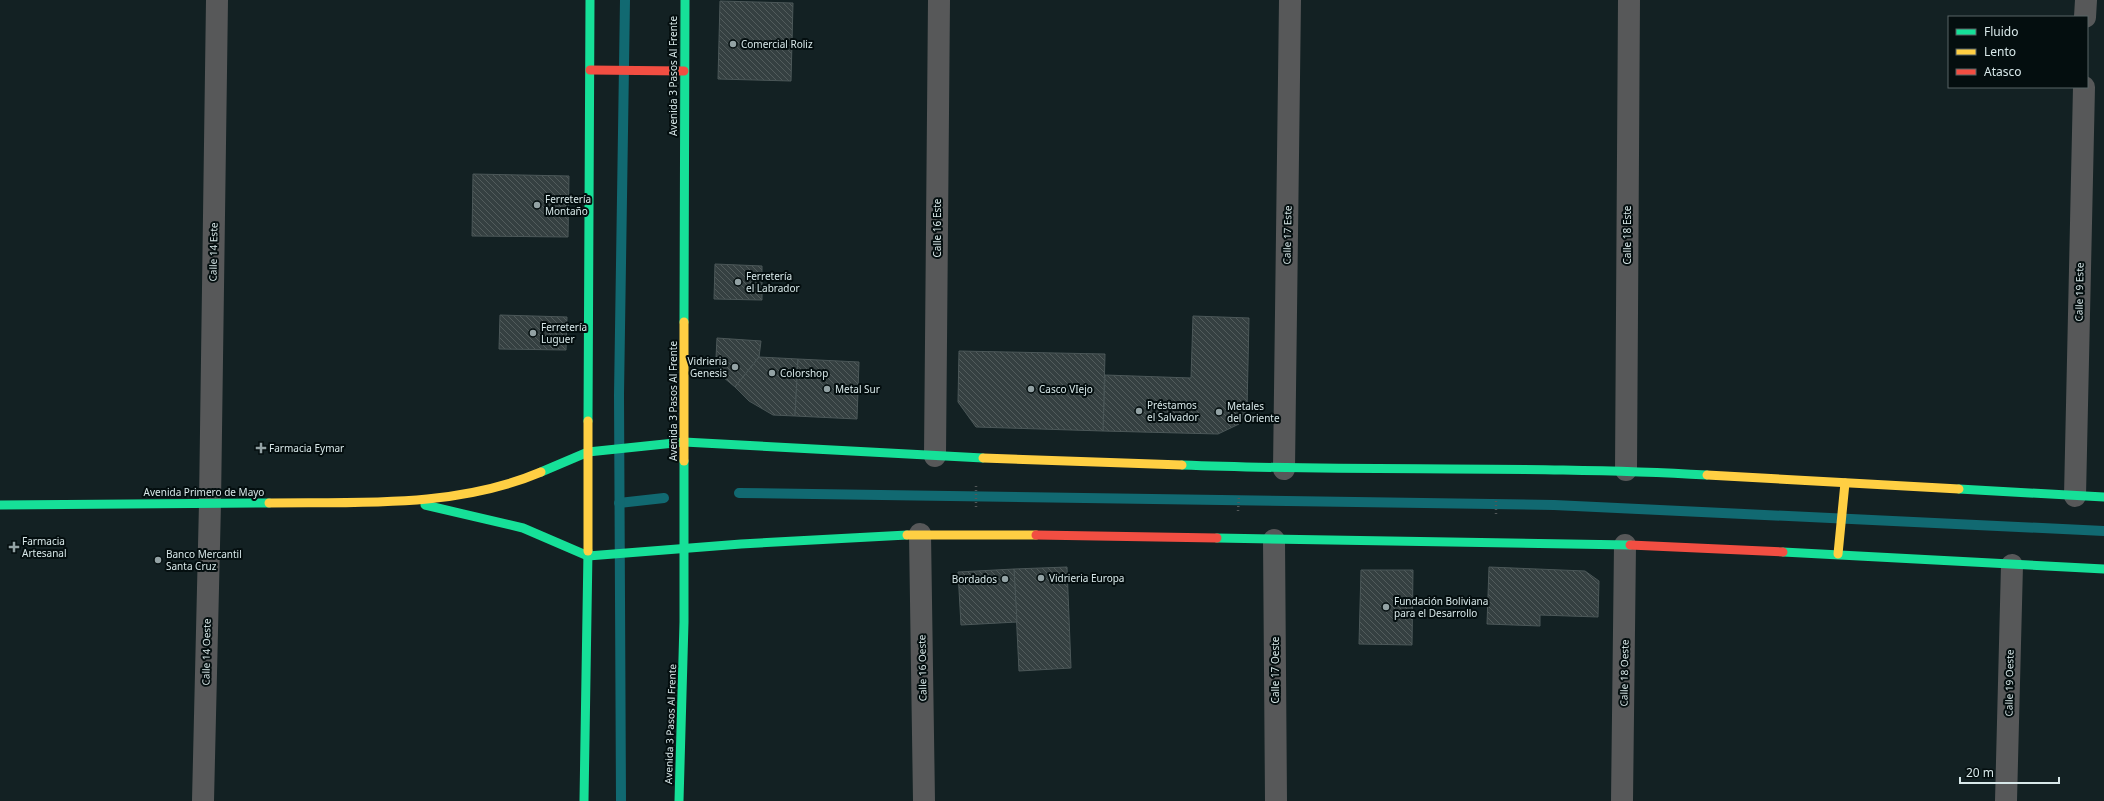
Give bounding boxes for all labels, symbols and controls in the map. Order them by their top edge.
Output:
street label: Avenida 3 Pasos Al Frente [666,16,680,136]
legend [1948,16,2088,88]
text: Fluido [1984,23,2018,40]
place label: Comercial Roliz [741,37,813,51]
marker: Comercial Roliz [728,39,738,49]
text: Lento [1984,43,2016,60]
text: Atasco [1984,63,2022,80]
place label: Ferretería Montaño [545,192,591,218]
street label: Calle 16 Este [930,198,944,257]
marker: Ferretería Montaño [532,200,542,210]
street label: Calle 17 Este [1279,205,1295,265]
street label: Calle 18 Este [1620,205,1634,264]
street label: Calle 14 Este [205,222,221,282]
street label: Calle 19 Este [2071,262,2087,322]
place label: Ferretería el Labrador [746,269,800,295]
marker: Ferretería el Labrador [733,277,743,287]
place label: Ferretería Luguer [541,320,587,346]
marker: Ferretería Luguer [528,328,538,338]
street label: Avenida 3 Pasos Al Frente [666,341,680,461]
place label: Vidrieria Genesis [688,354,727,380]
marker: Vidrieria Genesis [730,362,740,372]
place label: Colorshop [780,366,828,380]
marker: Colorshop [767,368,777,378]
place label: Metal Sur [835,382,880,396]
place label: Casco VIejo [1039,382,1093,396]
marker: Metal Sur [822,384,832,394]
marker: Casco VIejo [1026,384,1036,394]
place label: Préstamos el Salvador [1147,398,1199,424]
place label: Metales del Oriente [1227,399,1280,425]
marker: Préstamos el Salvador [1134,406,1144,416]
marker: Metales del Oriente [1214,407,1224,417]
place label: Farmacia Eymar [269,441,344,455]
marker: Farmacia Eymar [256,443,266,453]
street label: Avenida Primero de Mayo [144,485,264,499]
place label: Farmacia Artesanal [22,534,67,560]
marker: Farmacia Artesanal [9,542,19,552]
place label: Banco Mercantil Santa Cruz [166,547,242,573]
marker: Banco Mercantil Santa Cruz [153,555,163,565]
place label: Vidrieria Europa [1049,571,1124,585]
place label: Bordados [952,572,997,586]
marker: Vidrieria Europa [1036,573,1046,583]
marker: Bordados [1000,574,1010,584]
place label: Fundación Boliviana para el Desarrollo [1394,594,1488,620]
marker: Fundación Boliviana para el Desarrollo [1381,602,1391,612]
street label: Calle 14 Oeste [198,618,214,686]
street label: Calle 16 Oeste [914,634,930,702]
street label: Calle 17 Oeste [1268,636,1282,703]
street label: Calle 18 Oeste [1616,639,1632,707]
street label: Calle 19 Oeste [2001,649,2017,717]
street label: Avenida 3 Pasos Al Frente [661,663,679,784]
scale bar [1960,759,2059,785]
text: 20 m [1966,764,1994,781]

